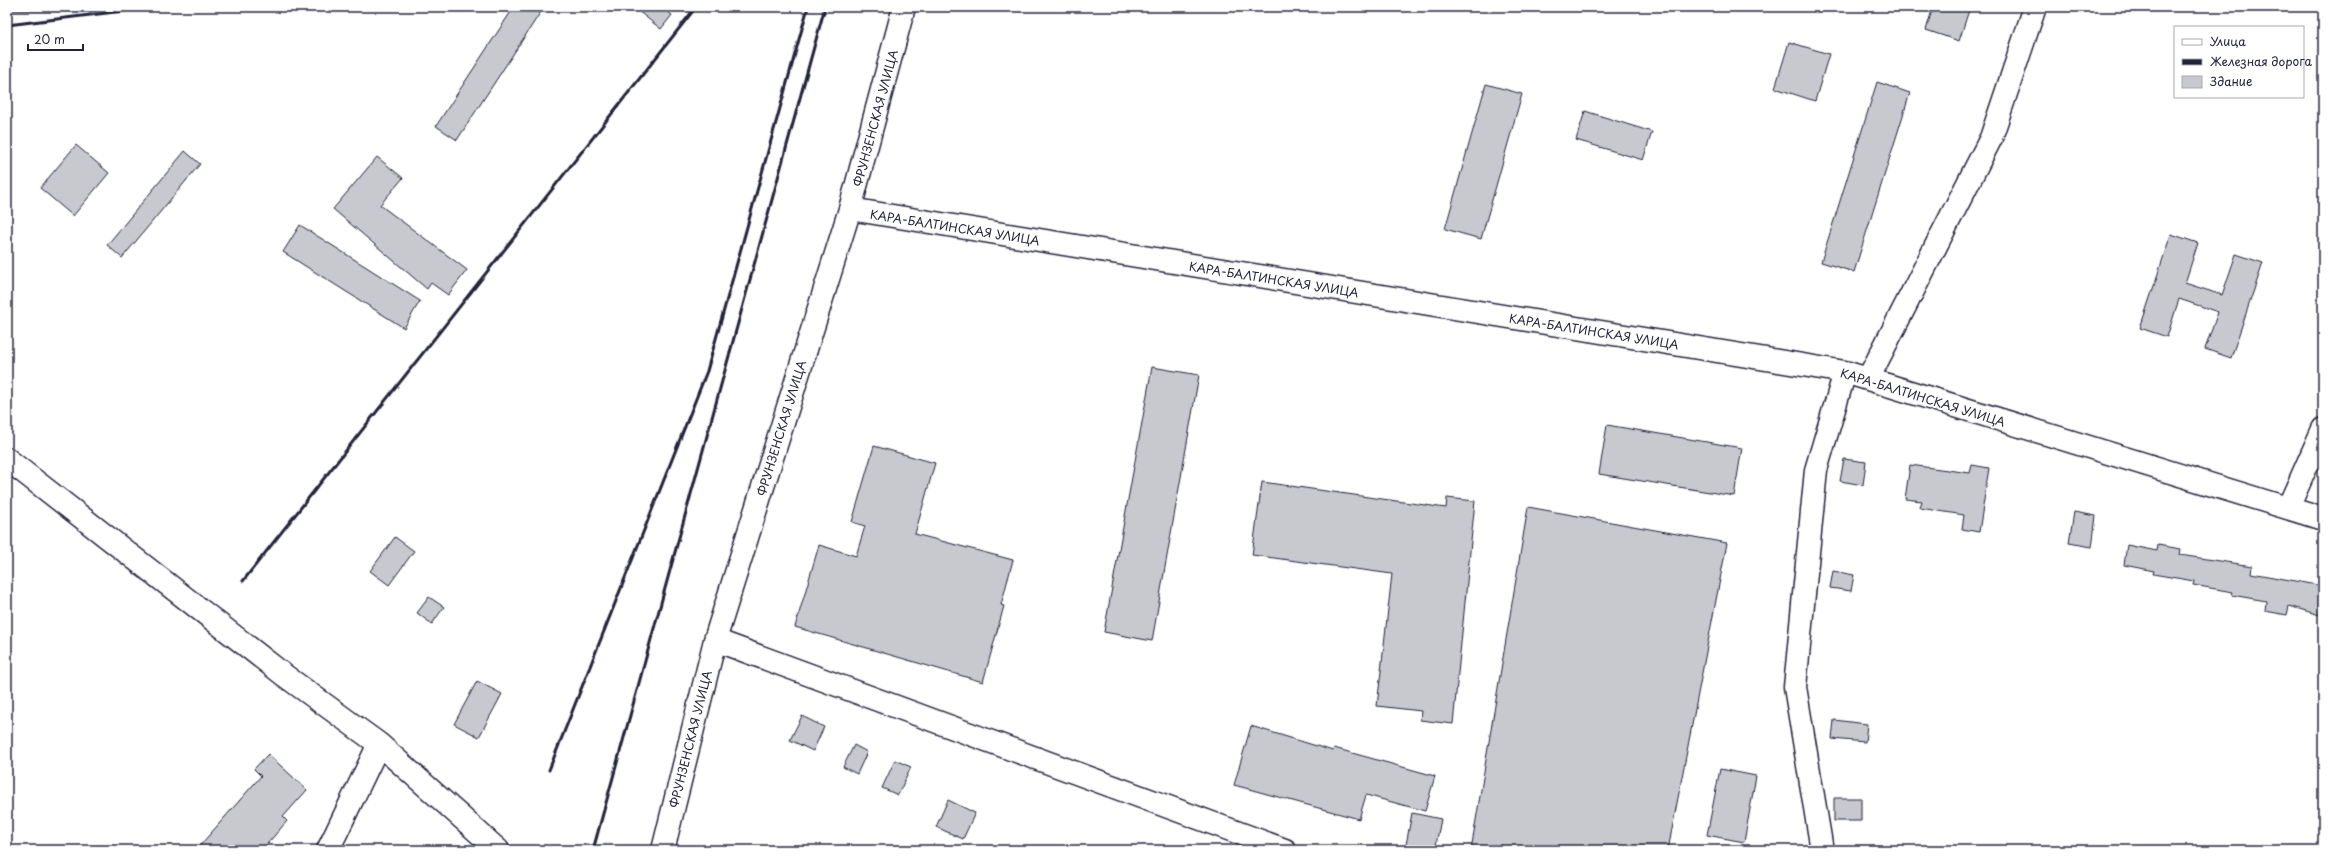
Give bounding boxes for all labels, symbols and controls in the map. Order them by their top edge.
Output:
scale bar [28,26,83,52]
legend [2174,26,2304,98]
text: 20 m [34,30,65,48]
text: Улица [2210,32,2246,50]
street label: ФРУНЗЕНСКАЯ УЛИЦА [848,48,902,188]
text: Железная дорога [2210,52,2313,70]
text: Здание [2210,72,2252,90]
street label: КАРА-БАЛТИНСКАЯ УЛИЦА [869,205,1041,249]
street label: КАРА-БАЛТИНСКАЯ УЛИЦА [1188,257,1360,301]
street label: КАРА-БАЛТИНСКАЯ УЛИЦА [1508,309,1680,353]
street label: ФРУНЗЕНСКАЯ УЛИЦА [752,358,810,498]
street label: КАРА-БАЛТИНСКАЯ УЛИЦА [1838,363,2008,431]
street label: ФРУНЗЕНСКАЯ УЛИЦА [664,668,716,810]

